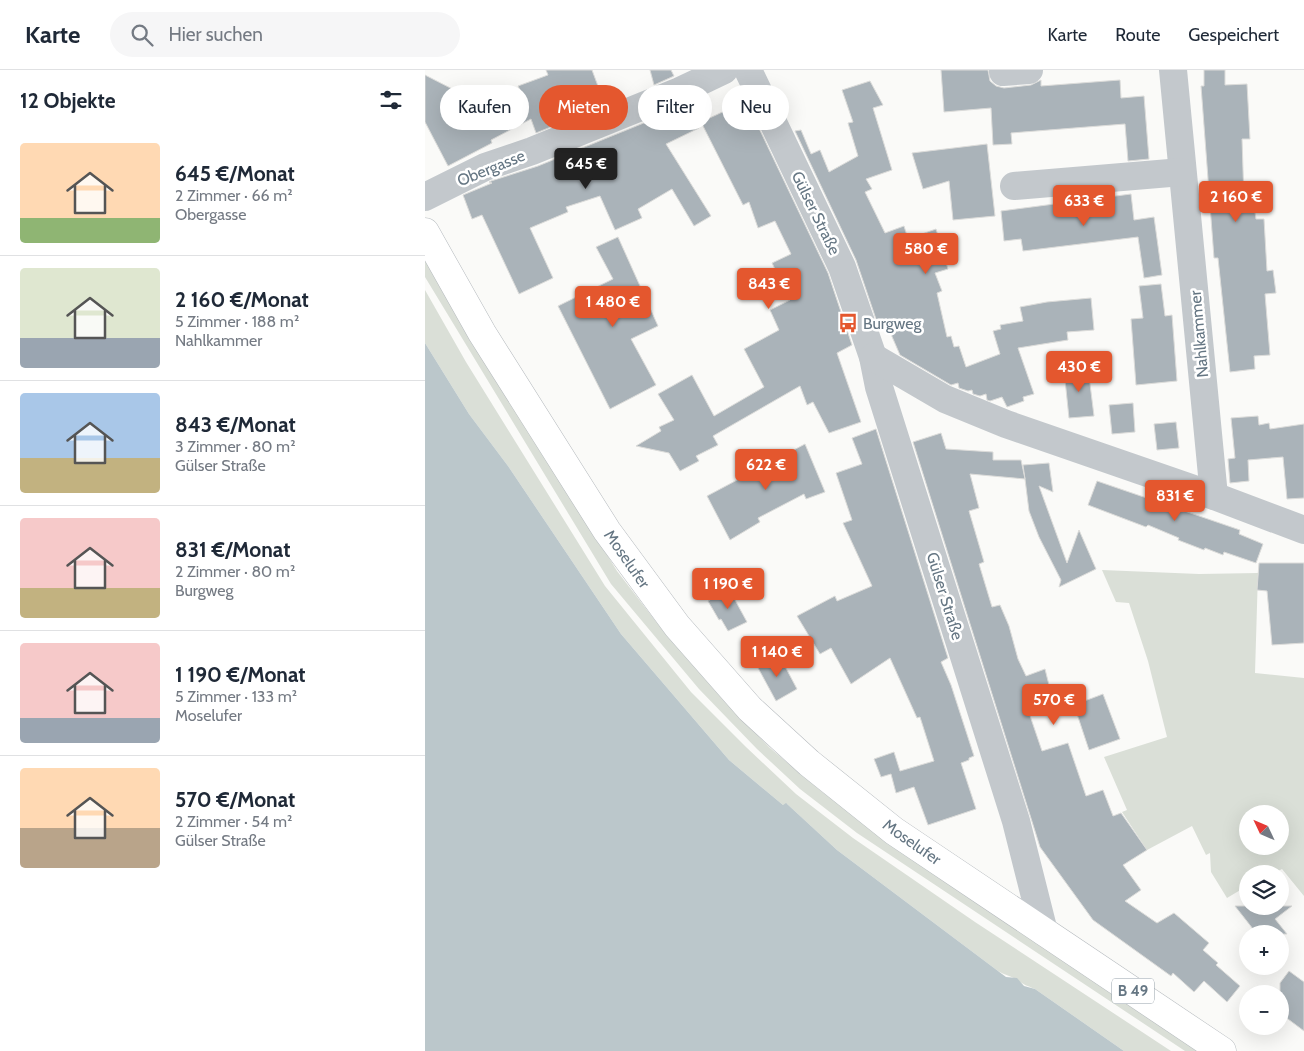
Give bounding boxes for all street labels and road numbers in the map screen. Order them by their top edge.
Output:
street label: Obergasse [454,146,528,190]
street label: Gülser Straße [788,168,844,258]
street label: Nahlkammer [1186,289,1212,378]
street label: Moselufer [600,526,655,593]
street label: Gülser Straße [923,550,967,642]
street label: Moselufer [879,815,946,870]
road number: B 49 [1112,978,1154,1004]

